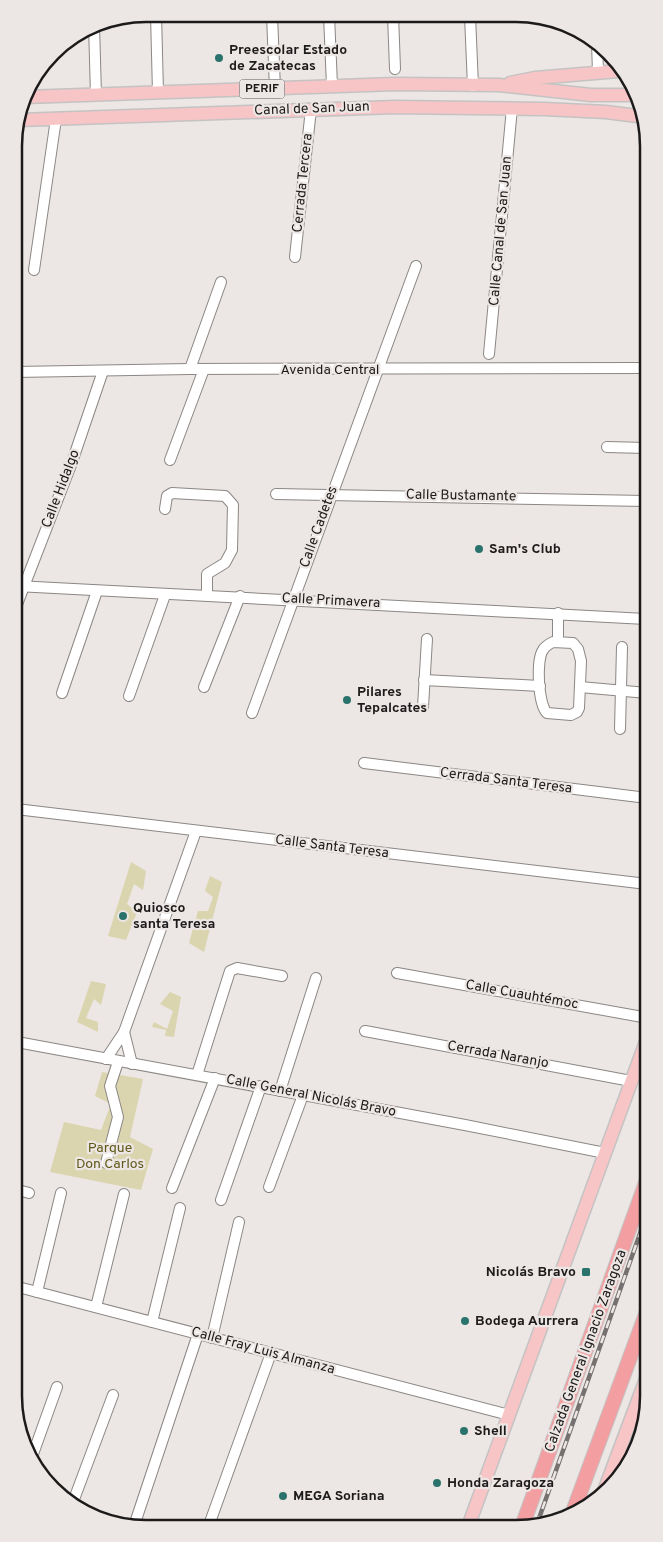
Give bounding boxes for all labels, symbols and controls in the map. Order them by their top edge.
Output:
place label: Preescolar Estado de Zacatecas [229,42,347,75]
marker: Preescolar Estado de Zacatecas [213,52,225,64]
road number: PERIF [240,80,284,98]
street label: Canal de San Juan [254,98,370,120]
street label: Cerrada Tercera [289,132,317,234]
street label: Calle Canal de San Juan [486,155,516,307]
street label: Avenida Central [281,362,379,379]
street label: Calle Hidalgo [38,447,84,531]
street label: Calle Cadetes [296,484,342,570]
street label: Calle Bustamante [406,487,516,505]
place label: Sam's Club [489,541,561,558]
marker: Sam's Club [473,543,485,555]
street label: Calle Primavera [281,590,381,612]
place label: Pilares Tepalcates [357,684,427,717]
marker: Pilares Tepalcates [341,694,353,706]
street label: Cerrada Santa Teresa [439,764,573,798]
street label: Calle Santa Teresa [274,832,390,862]
place label: Quiosco santa Teresa [133,900,215,933]
marker: Quiosco santa Teresa [117,910,129,922]
street label: Calle Cuauhtémoc [464,977,580,1013]
street label: Cerrada Naranjo [446,1038,550,1072]
street label: Calle General Nicolás Bravo [224,1071,398,1121]
park label: Parque Don Carlos [76,1140,144,1173]
street label: Calzada General Ignacio Zaragoza [541,1247,631,1455]
place label: Nicolás Bravo [486,1264,576,1281]
marker: Nicolás Bravo [580,1266,592,1278]
place label: Bodega Aurrera [475,1313,579,1330]
marker: Bodega Aurrera [459,1315,471,1327]
street label: Calle Fray Luis Almanza [189,1324,337,1378]
place label: Shell [474,1423,507,1440]
marker: Shell [458,1425,470,1437]
place label: Honda Zaragoza [447,1475,554,1492]
marker: Honda Zaragoza [431,1477,443,1489]
place label: MEGA Soriana [293,1488,385,1505]
marker: MEGA Soriana [277,1490,289,1502]

